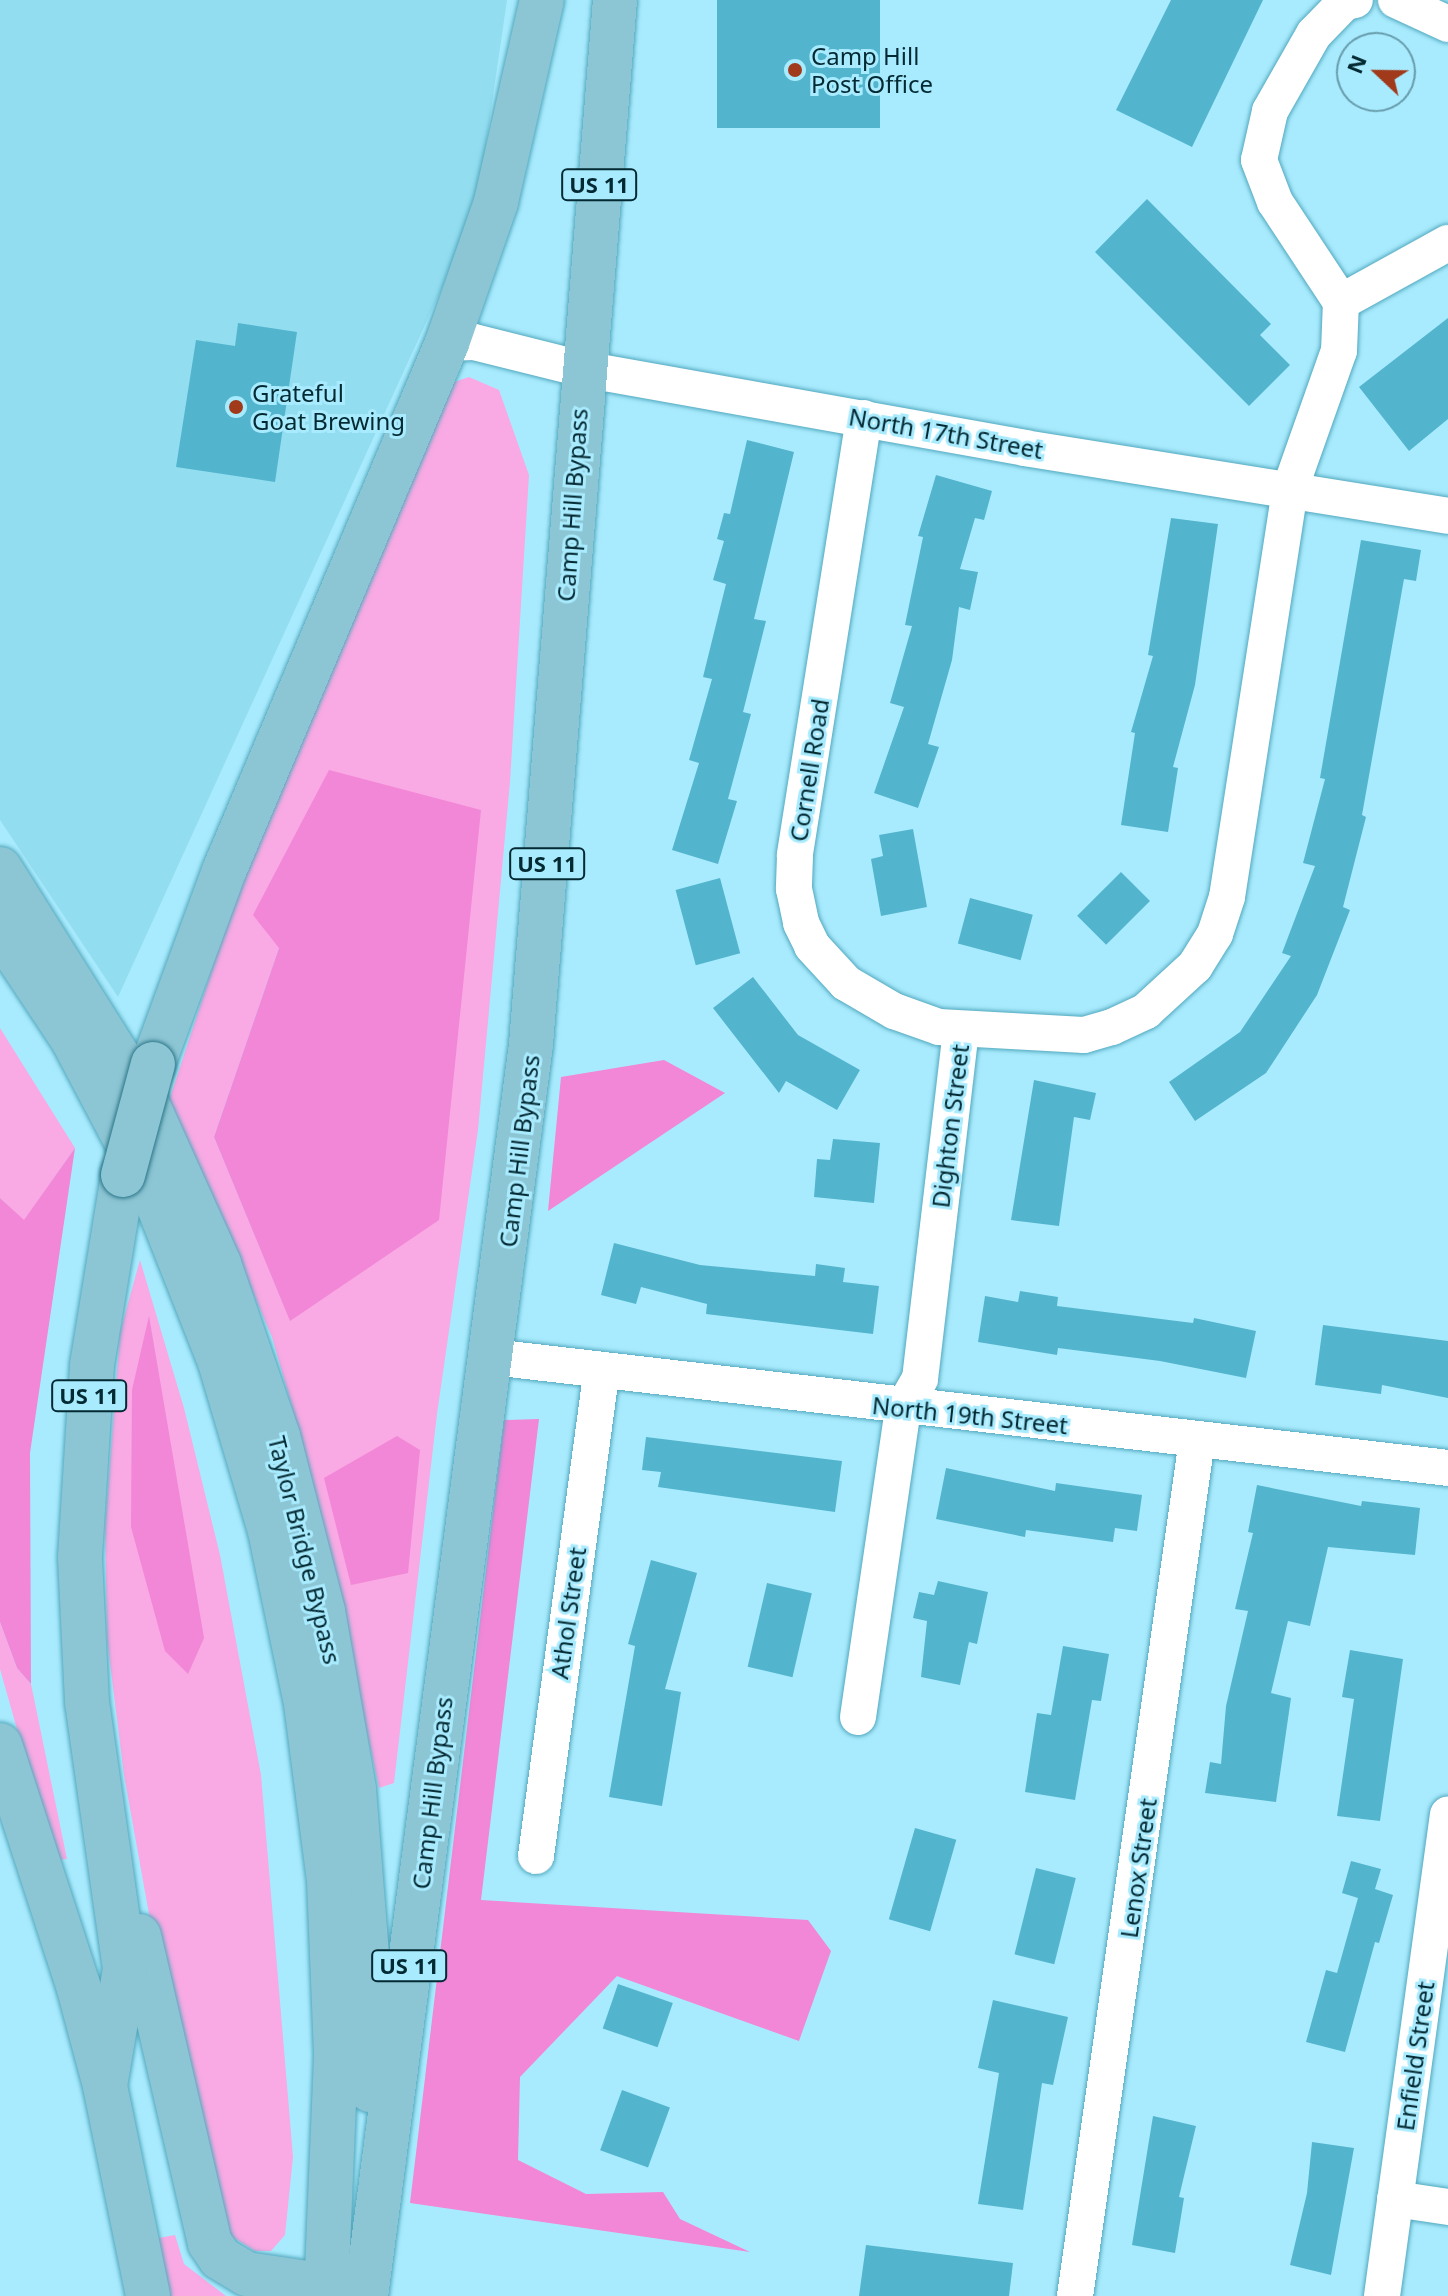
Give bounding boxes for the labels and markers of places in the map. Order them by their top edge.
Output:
place label: Camp Hill Post Office [811,42,933,98]
marker: Camp Hill Post Office [786,61,804,79]
place label: Grateful Goat Brewing [252,379,405,435]
marker: Grateful Goat Brewing [227,398,245,416]

